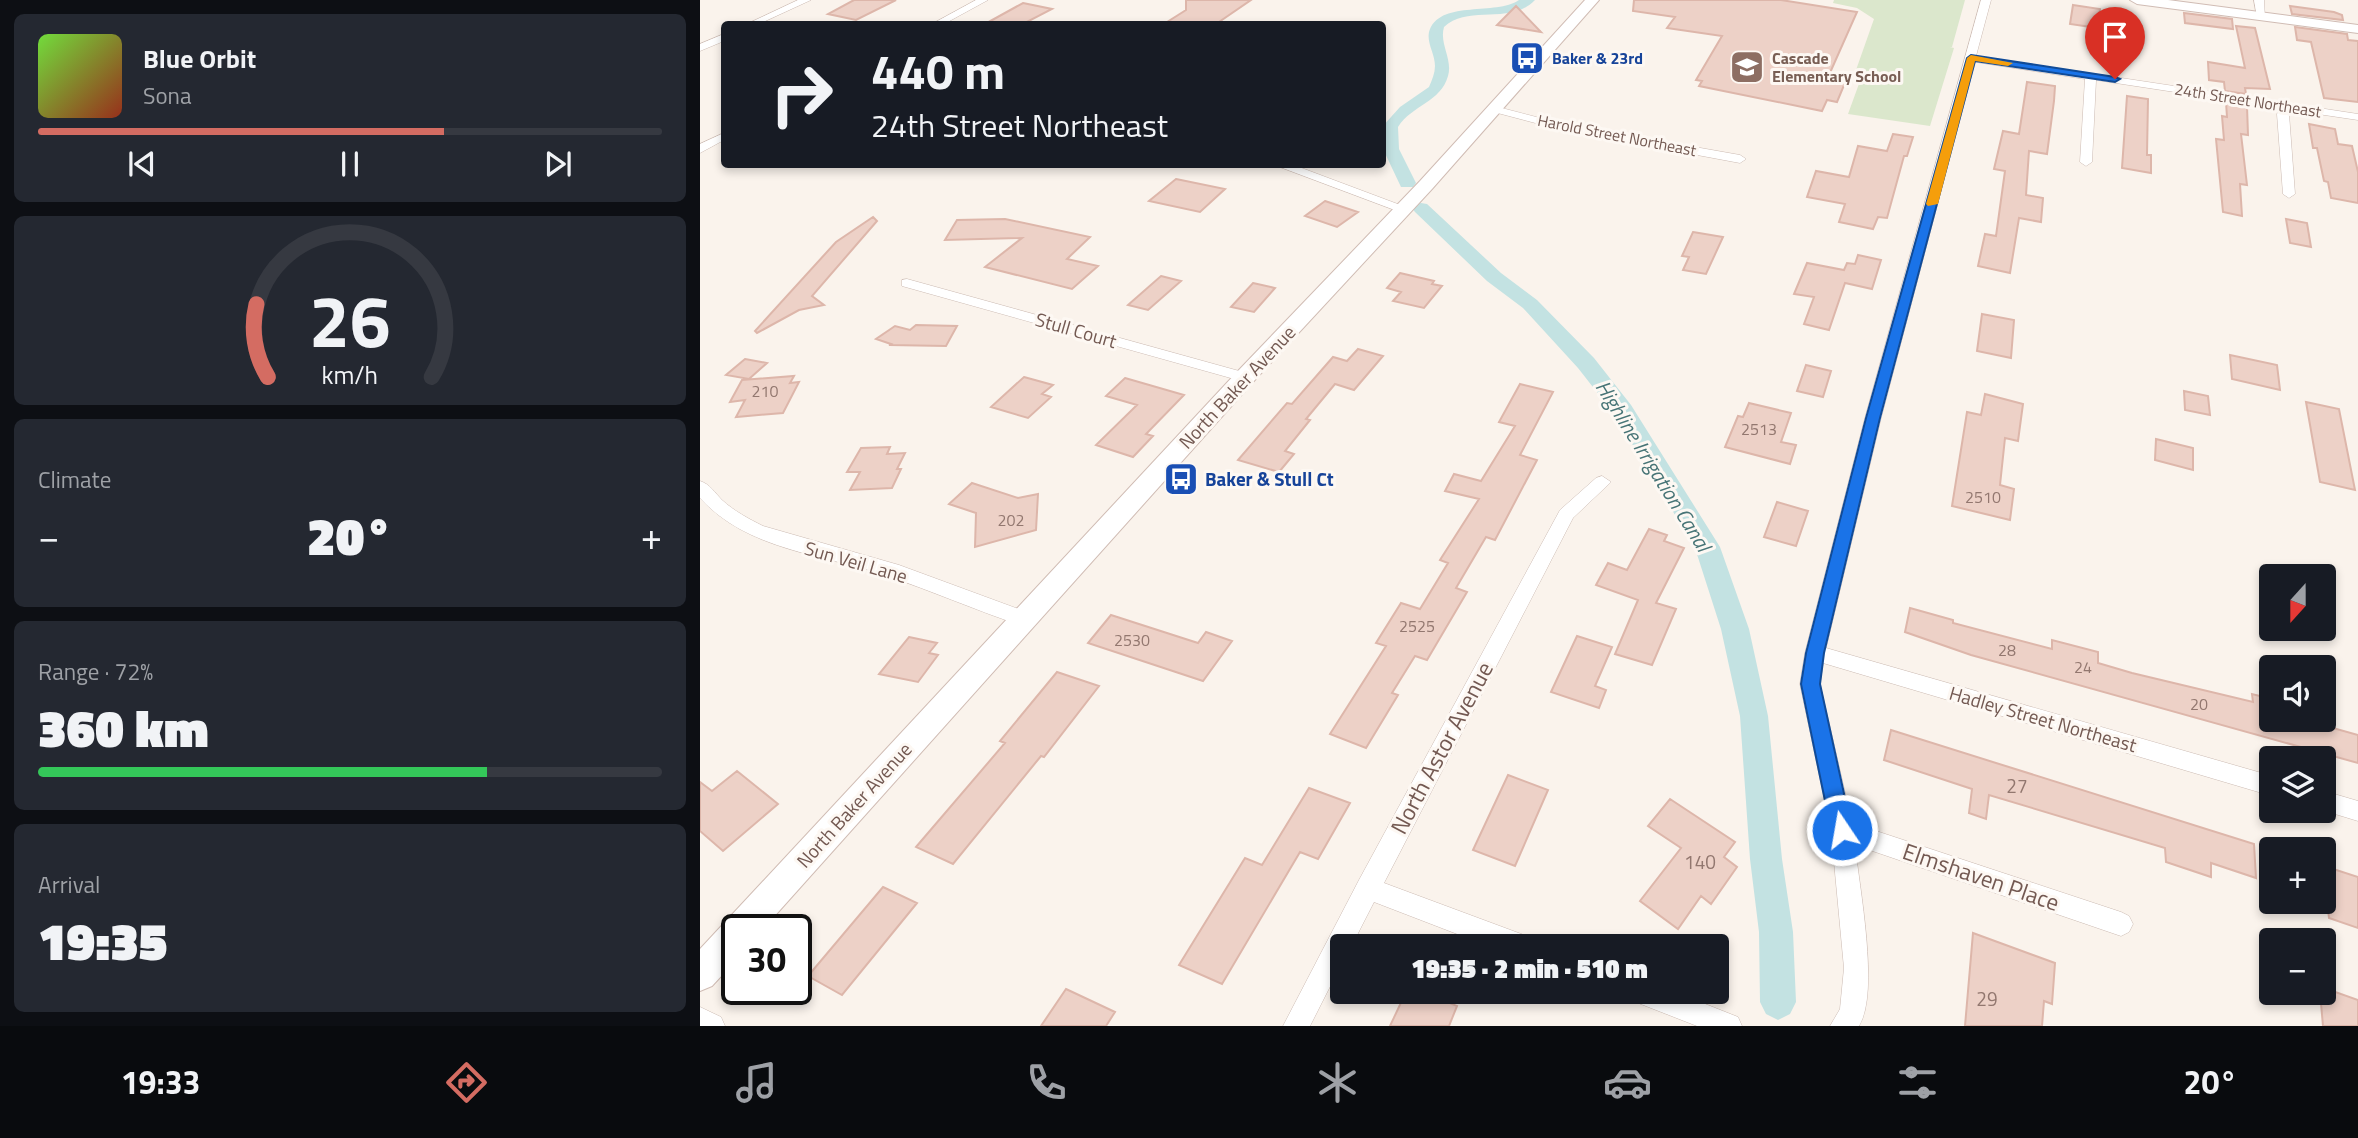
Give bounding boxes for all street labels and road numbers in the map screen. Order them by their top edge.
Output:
street label: 24th Street Northeast [2173,77,2324,124]
street label: Harold Street Northeast [1536,108,1699,162]
street label: Stull Court [1032,304,1121,355]
street label: North Baker Avenue [1171,318,1302,455]
street label: Sun Veil Lane [801,533,911,590]
street label: North Astor Avenue [1381,655,1502,840]
street label: Hadley Street Northeast [1946,678,2140,759]
street label: North Baker Avenue [789,735,918,874]
street label: Elmshaven Place [1898,833,2064,920]

